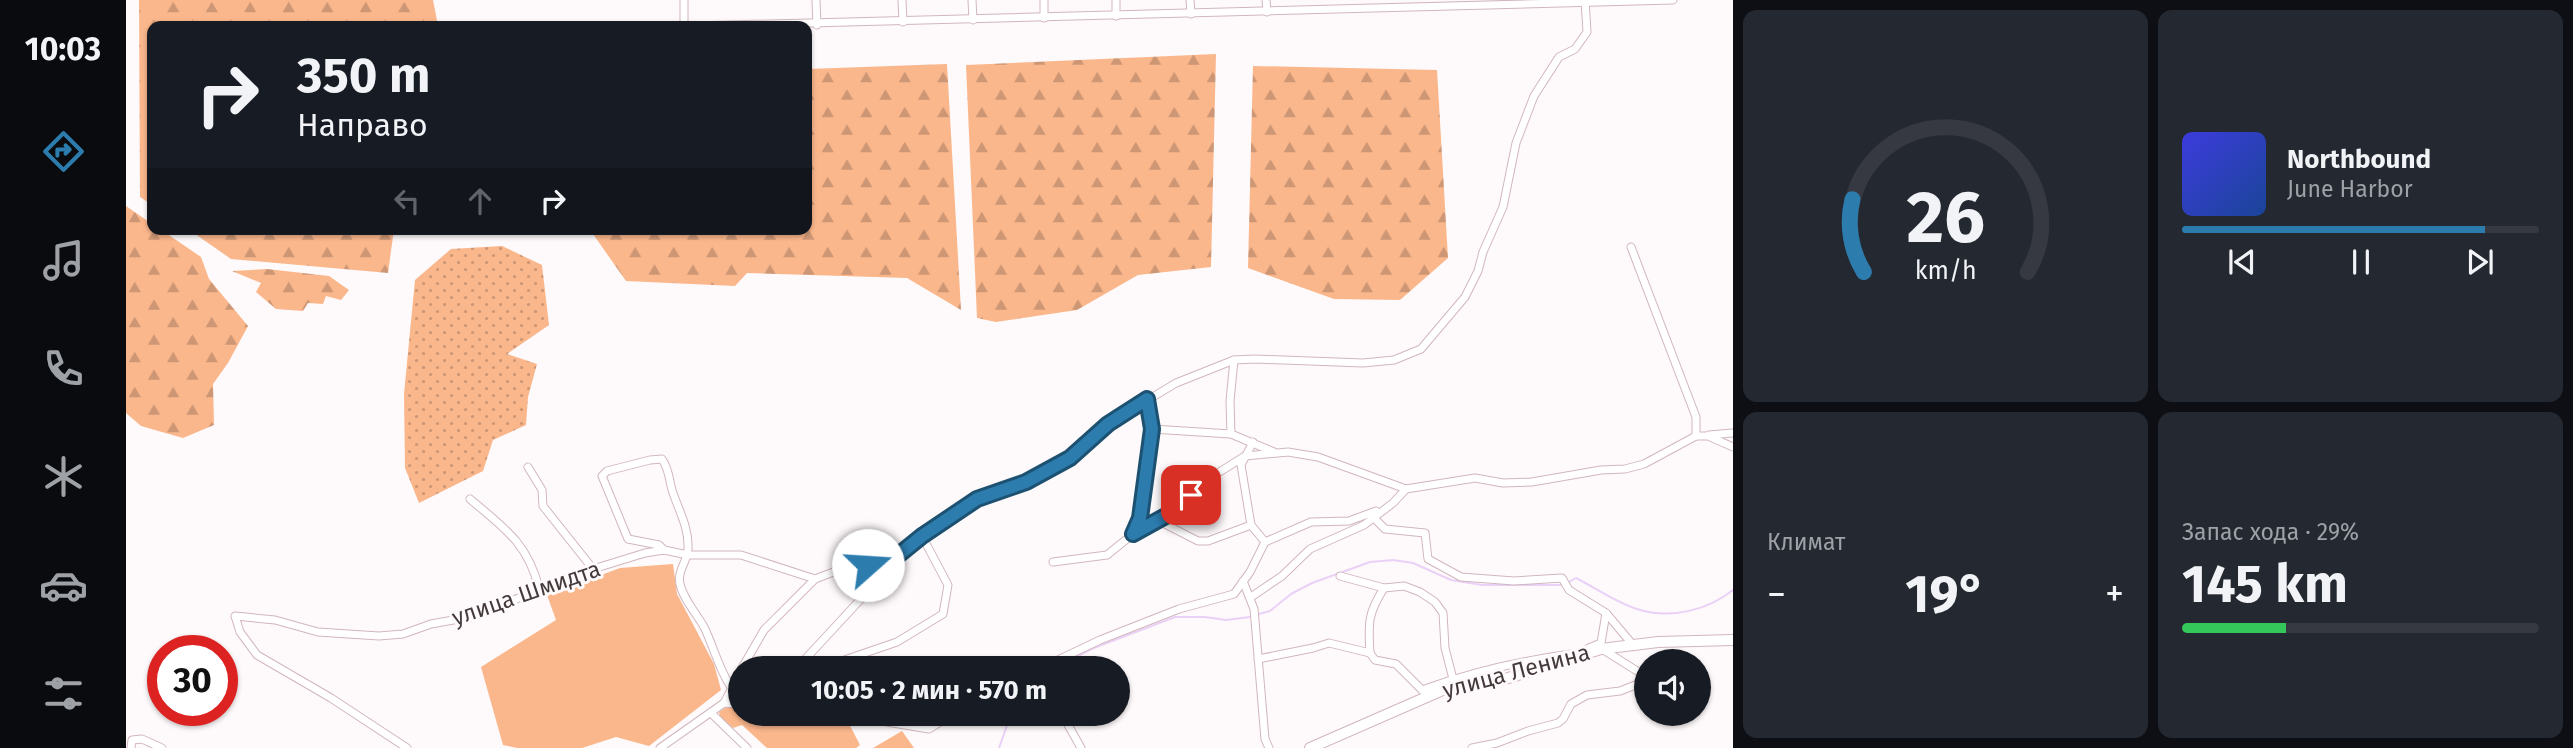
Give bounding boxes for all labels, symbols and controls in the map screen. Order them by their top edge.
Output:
text: 10:03 [25,30,101,68]
text: 350 m [297,46,430,105]
icon: right [182,49,273,140]
text: Направо [297,106,428,144]
icon: directions [39,127,88,176]
text: Northbound [2287,144,2431,175]
text: 26 [1906,175,1985,262]
text: June Harbor [2287,175,2413,203]
icon: left [388,182,426,220]
icon: ahead [461,182,499,220]
icon: right [534,182,572,220]
icon: music [39,236,88,285]
icon: previous [2223,243,2261,281]
icon: pause [2342,243,2380,281]
icon: next [2461,243,2499,281]
text: km/h [1915,256,1976,286]
icon: phone [39,344,88,393]
icon: climate [39,452,88,501]
pin [1161,465,1221,525]
icon: arrive [1172,476,1210,514]
text: Запас хода · 29% [2182,518,2359,546]
position arrow [831,528,905,602]
text: Климат [1767,528,1845,556]
text: 145 km [2182,553,2348,616]
street label: улица Шмидта [448,554,604,632]
icon: car [39,561,88,610]
text: 19° [1905,563,1986,626]
text: − [1767,571,1786,617]
text: + [2105,571,2124,617]
speed limit sign: 30 [147,635,238,726]
street label: улица Ленина [1439,638,1593,704]
map controls [1634,649,1711,726]
button: sound [1634,649,1711,726]
icon: filters [39,669,88,718]
text: 10:05 · 2 мин · 570 m [811,675,1047,706]

